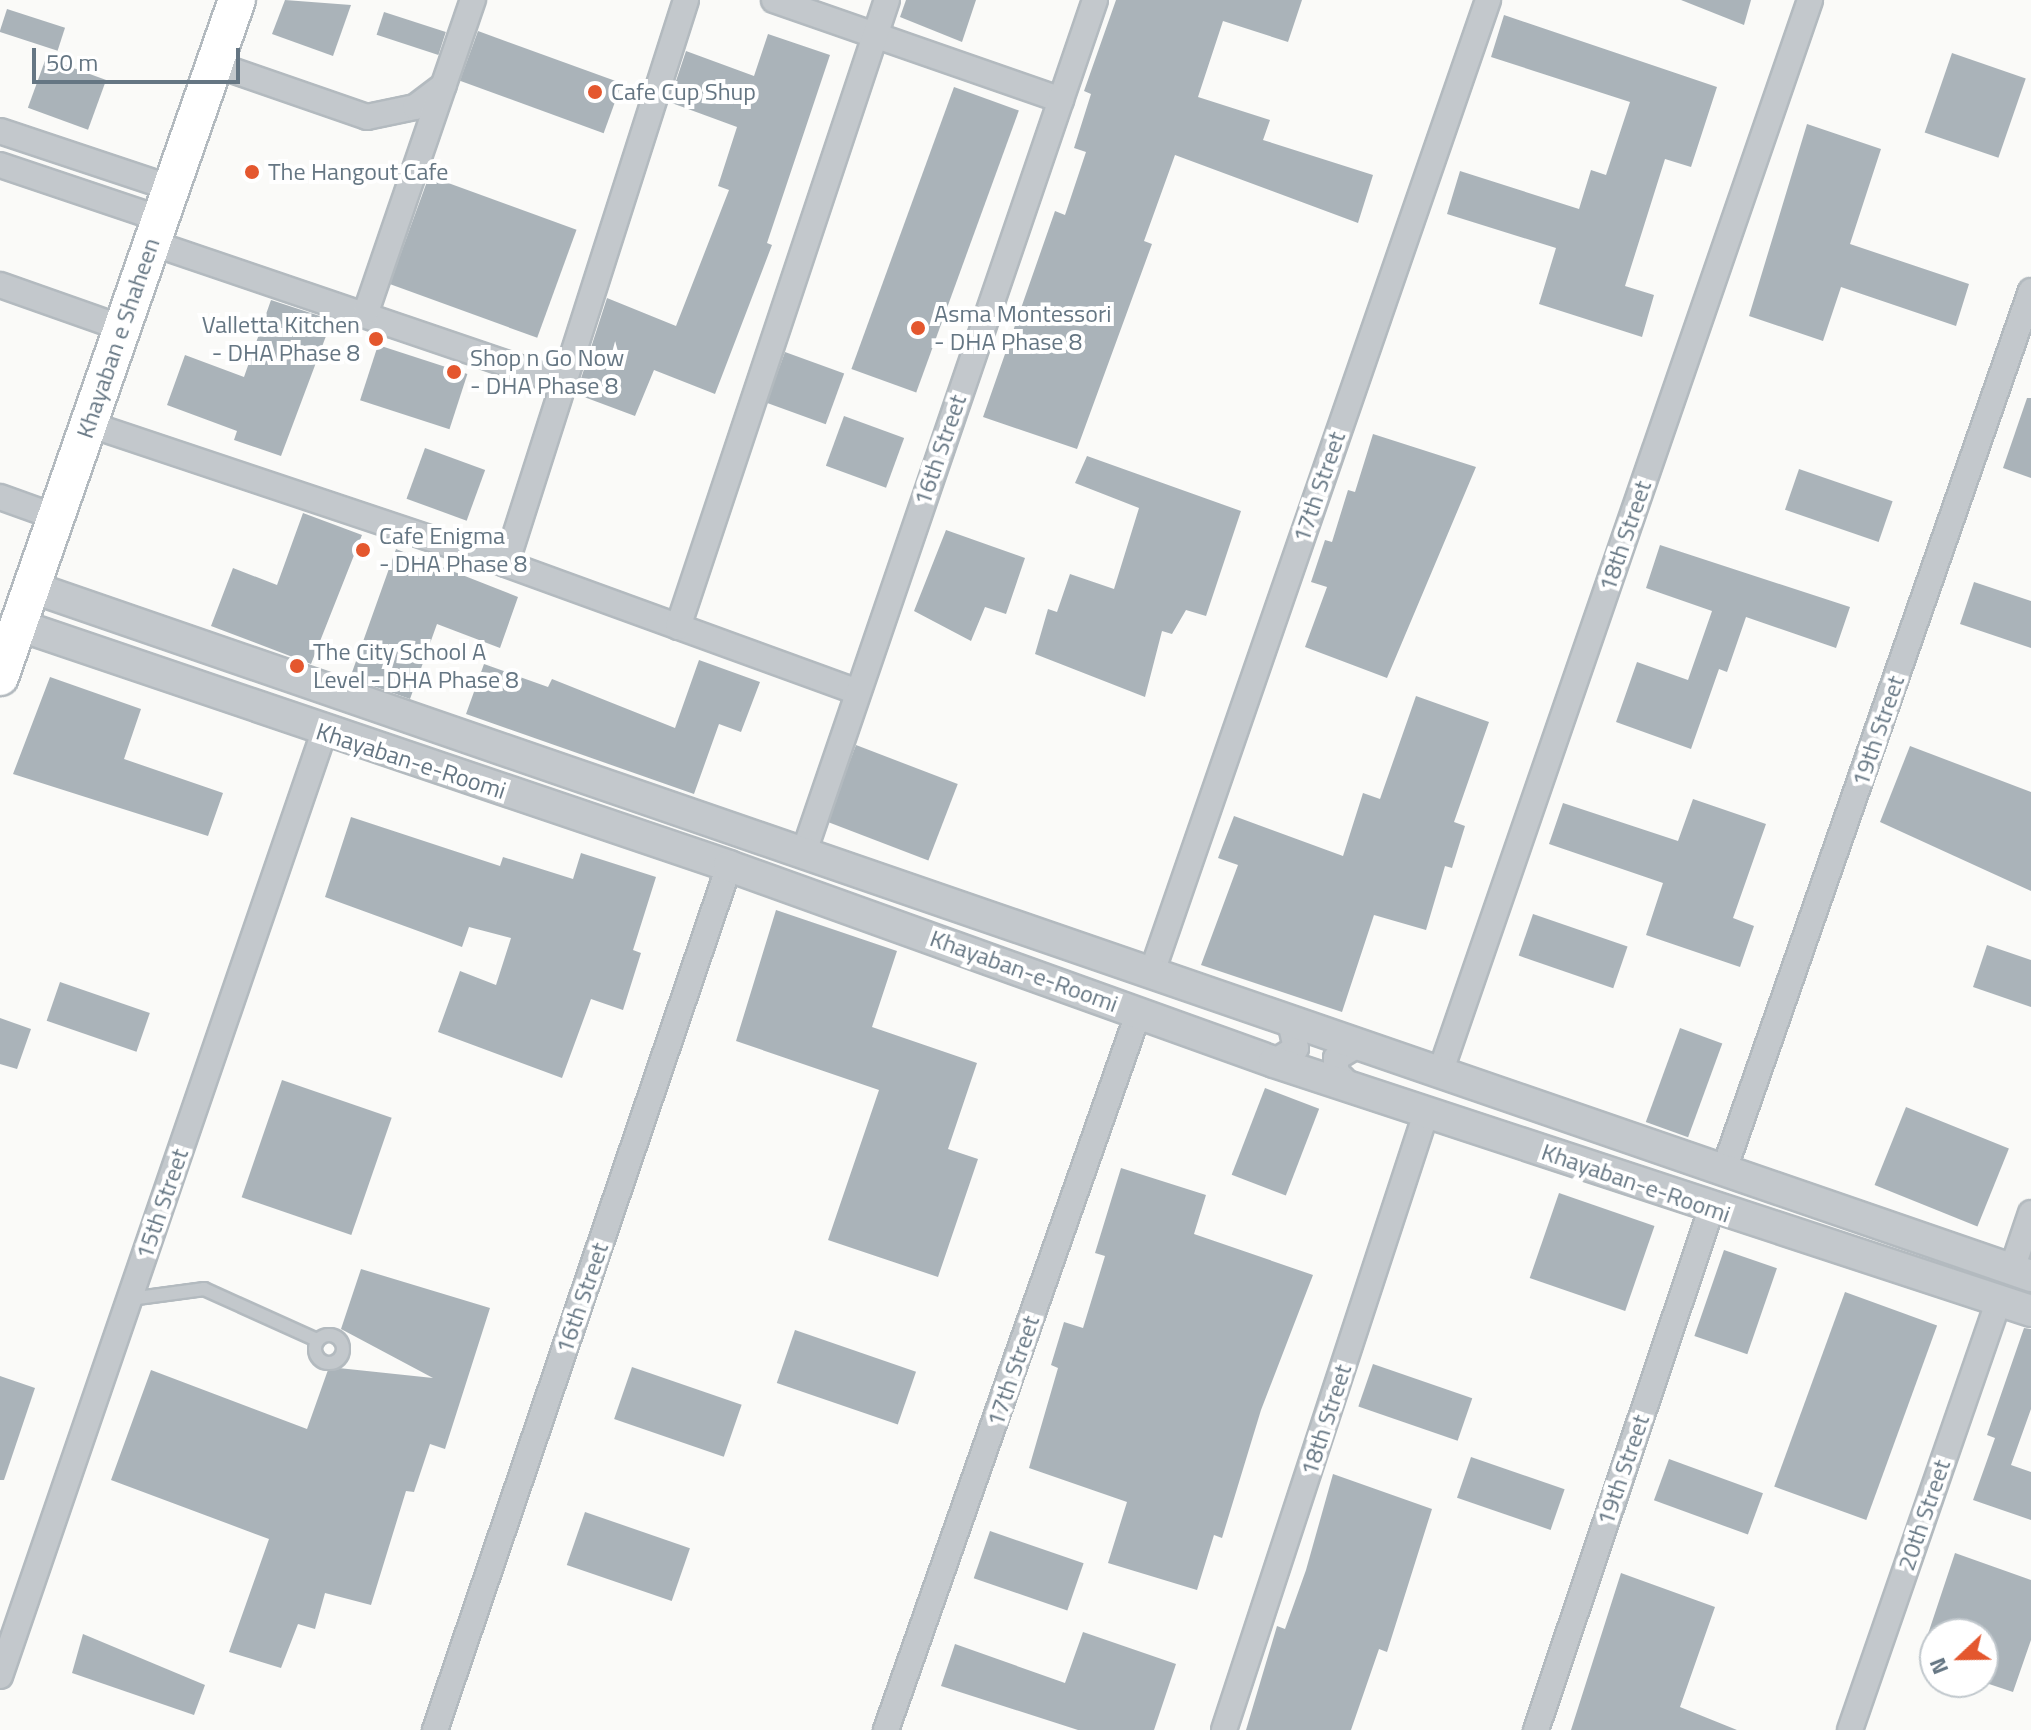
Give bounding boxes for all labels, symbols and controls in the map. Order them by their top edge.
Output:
scale bar [36,32,244,82]
text: 50 m [46,44,98,80]
place label: Cafe Cup Shup [611,78,756,106]
marker: Cafe Cup Shup [586,83,604,101]
place label: The Hangout Cafe [268,158,448,186]
marker: The Hangout Cafe [243,163,261,181]
street label: Khayaban e Shaheen [70,234,166,442]
place label: Asma Montessori - DHA Phase 8 [934,300,1111,356]
place label: Valletta Kitchen - DHA Phase 8 [202,311,360,367]
marker: Asma Montessori - DHA Phase 8 [909,319,927,337]
marker: Valletta Kitchen - DHA Phase 8 [367,330,385,348]
place label: Shop n Go Now - DHA Phase 8 [470,344,624,400]
marker: Shop n Go Now - DHA Phase 8 [445,363,463,381]
street label: 16th Street [908,391,972,509]
street label: 17th Street [1287,428,1351,546]
street label: 18th Street [1593,477,1657,595]
place label: Cafe Enigma - DHA Phase 8 [379,522,527,578]
marker: Cafe Enigma - DHA Phase 8 [354,541,372,559]
place label: The City School A Level - DHA Phase 8 [313,638,519,694]
marker: The City School A Level - DHA Phase 8 [288,657,306,675]
street label: 19th Street [1846,672,1910,790]
street label: Khayaban-e-Roomi [313,717,509,805]
street label: Khayaban-e-Roomi [926,924,1122,1018]
street label: Khayaban-e-Roomi [1538,1137,1734,1229]
street label: 15th Street [130,1145,194,1263]
street label: 16th Street [550,1239,614,1357]
street label: 17th Street [981,1312,1045,1430]
street label: 18th Street [1294,1361,1358,1479]
street label: 19th Street [1591,1411,1655,1529]
street label: 20th Street [1892,1456,1956,1574]
north arrow [1919,1618,1999,1698]
text: N [1920,1653,1957,1680]

